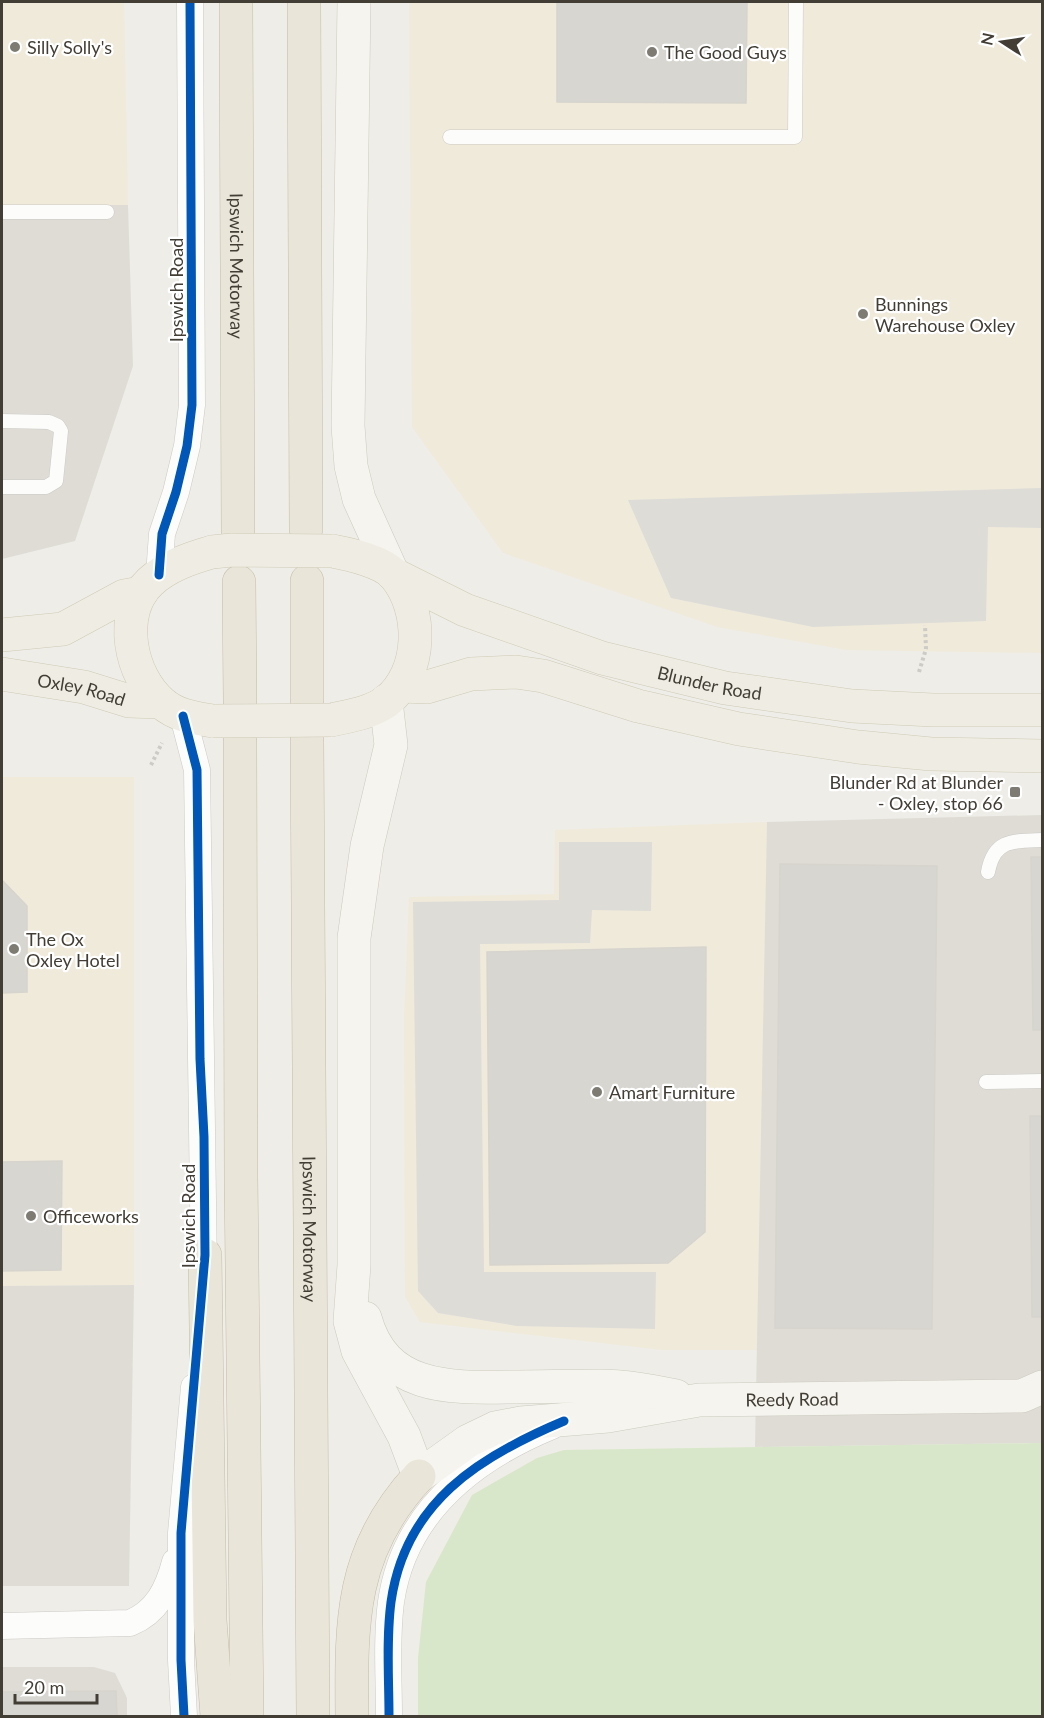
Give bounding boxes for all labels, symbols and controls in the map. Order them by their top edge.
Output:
north arrow [972,12,1032,72]
text: N [976,31,997,47]
place label: Silly Solly's [27,36,112,58]
marker: Silly Solly's [8,40,22,54]
place label: The Good Guys [664,41,787,63]
marker: The Good Guys [645,45,659,59]
street label: Ipswich Motorway [226,193,248,340]
street label: Ipswich Road [165,238,187,342]
place label: Bunnings Warehouse Oxley [875,293,1016,336]
marker: Bunnings Warehouse Oxley [856,307,870,321]
street label: Blunder Road [655,661,763,704]
street label: Oxley Road [36,669,128,710]
place label: Blunder Rd at Blunder - Oxley, stop 66 [830,771,1003,814]
marker: Blunder Rd at Blunder - Oxley, stop 66 [1008,785,1022,799]
place label: The Ox Oxley Hotel [26,928,120,971]
marker: The Ox Oxley Hotel [7,942,21,956]
place label: Amart Furniture [609,1081,735,1103]
marker: Amart Furniture [590,1085,604,1099]
street label: Ipswich Motorway [299,1156,321,1303]
street label: Ipswich Road [177,1164,199,1268]
place label: Officeworks [43,1205,139,1227]
marker: Officeworks [24,1209,38,1223]
street label: Reedy Road [745,1387,839,1410]
scale bar [15,1667,98,1705]
text: 20 m [24,1676,64,1698]

